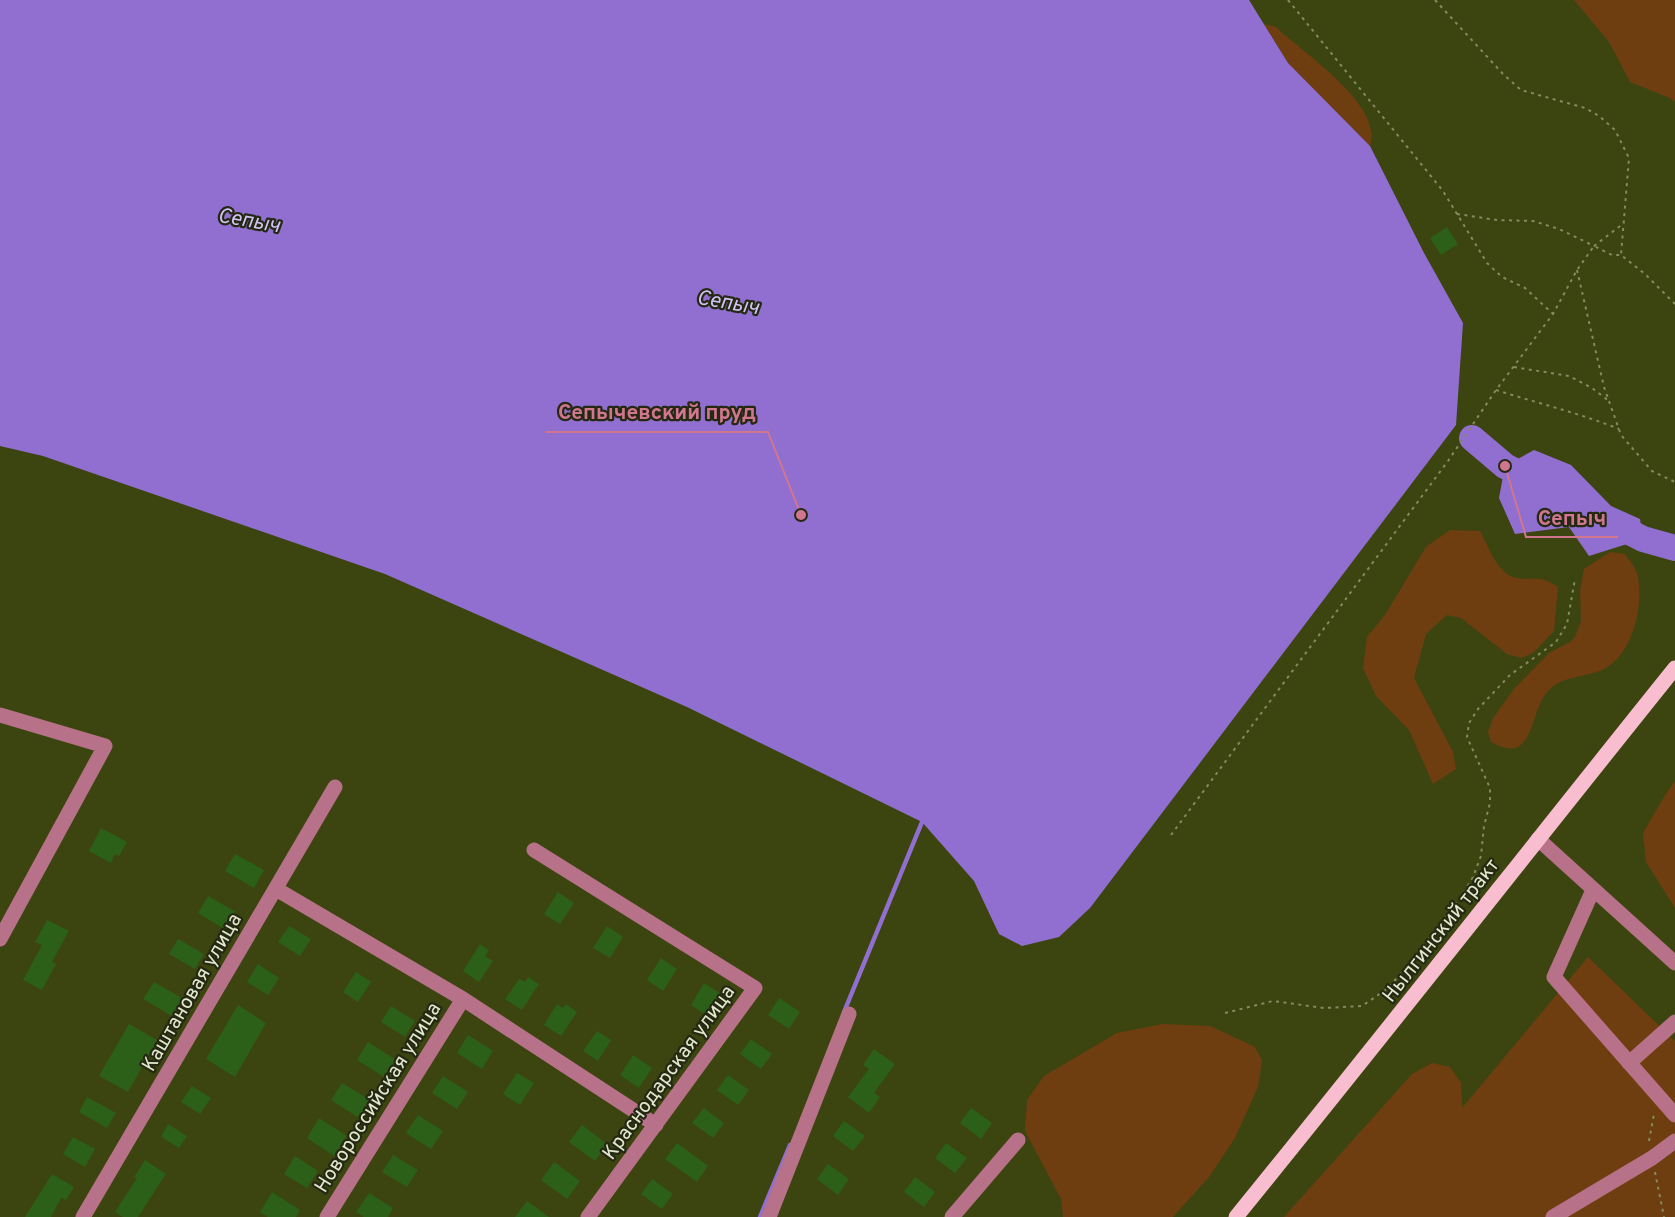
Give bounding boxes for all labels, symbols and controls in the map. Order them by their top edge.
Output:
water label: Сепыч [215,203,283,240]
water label: Сепыч [694,285,762,322]
callout: Сепычевский пруд [546,393,768,432]
text: Сепычевский пруд [558,400,756,427]
callout: Сепыч [1526,498,1618,537]
text: Сепыч [1538,506,1606,533]
street label: Нылгинский тракт [1377,854,1506,1009]
street label: Каштановая улица [137,909,249,1077]
street label: Краснодарская улица [597,981,742,1166]
street label: Новороссийская улица [309,998,448,1198]

